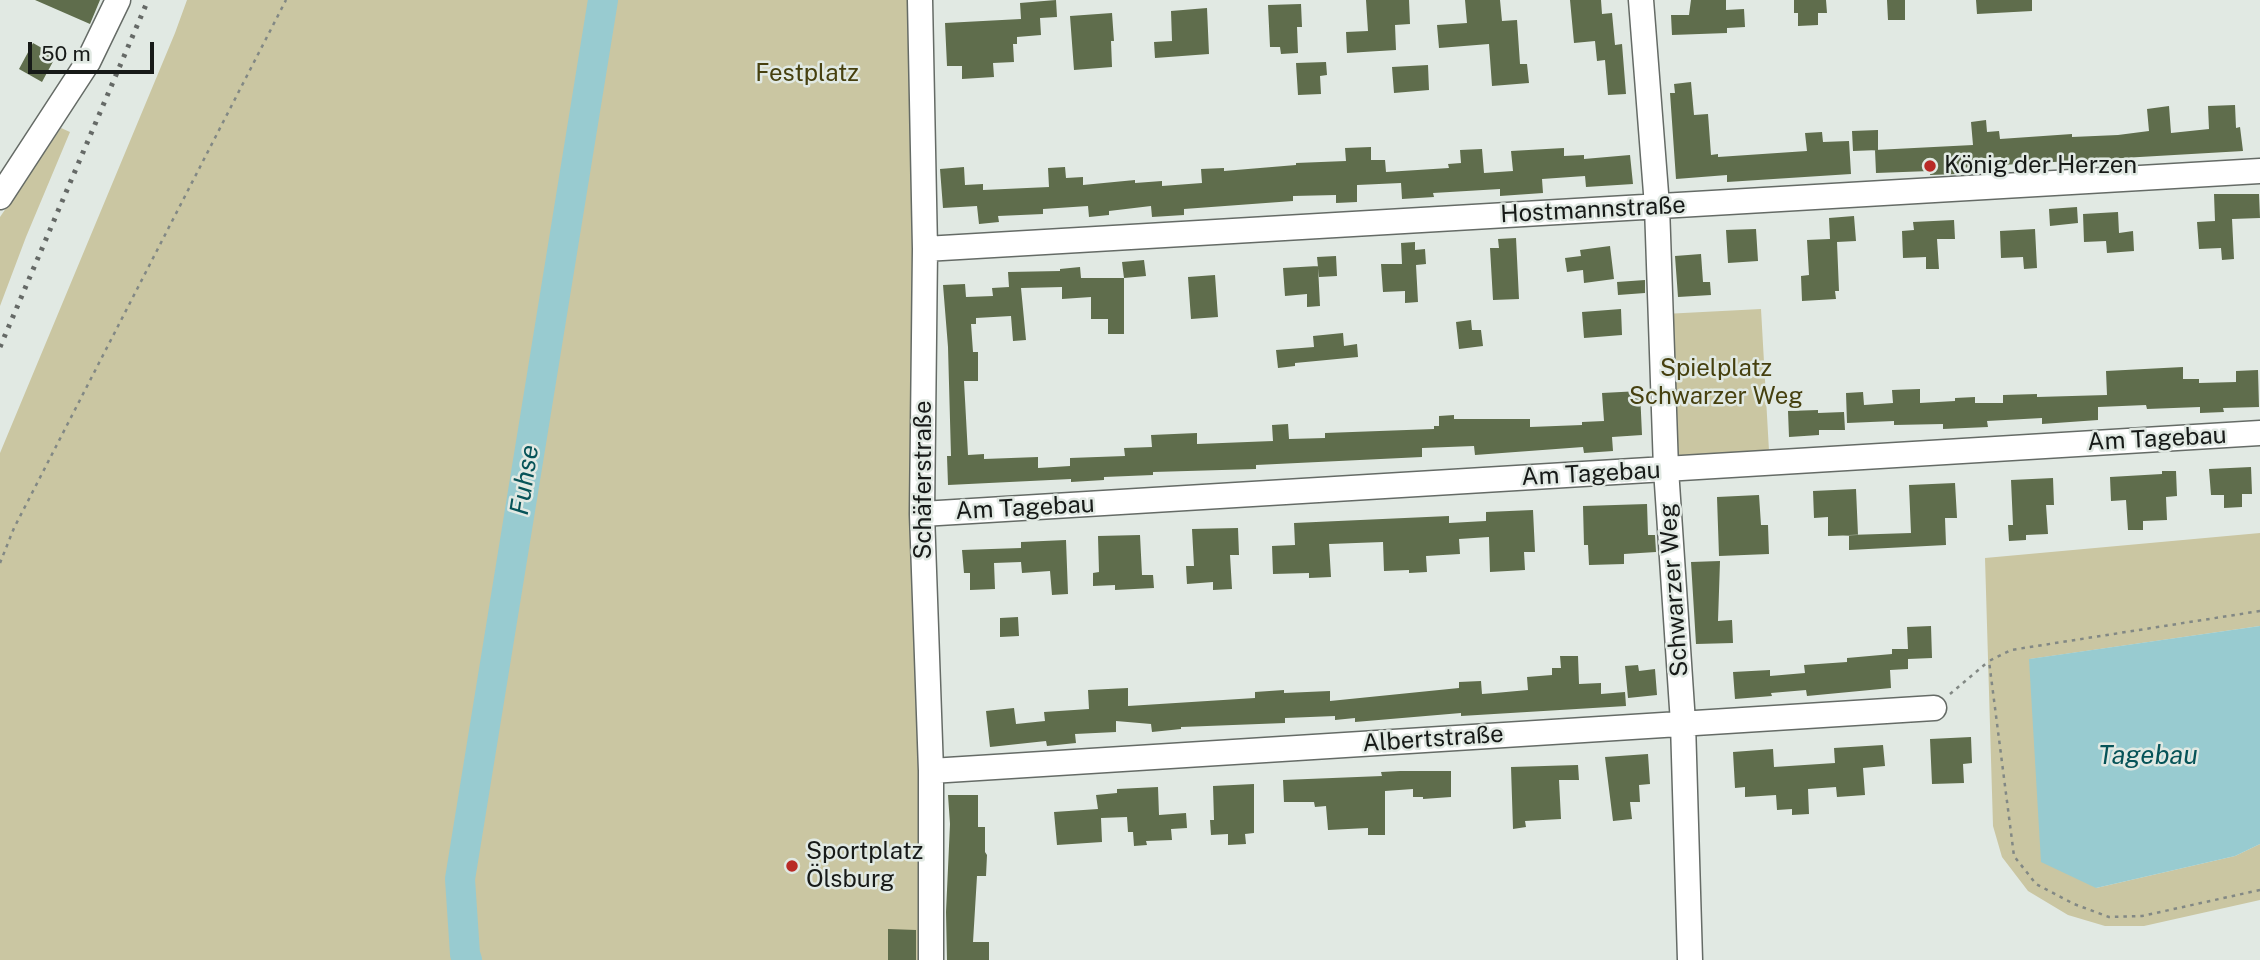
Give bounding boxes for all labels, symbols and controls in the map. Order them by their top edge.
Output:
scale bar [32,28,158,72]
text: 50 m [41,41,91,66]
park label: Festplatz [755,60,859,88]
place label: König der Herzen [1944,152,2137,180]
marker: König der Herzen [1922,158,1938,174]
street label: Hostmannstraße [1500,191,1686,229]
park label: Spielplatz Schwarzer Weg [1629,355,1803,411]
street label: Schäferstraße [910,400,938,560]
street label: Am Tagebau [2087,421,2227,457]
water label: Fuhse [504,443,546,517]
street label: Am Tagebau [1521,456,1661,492]
street label: Am Tagebau [955,490,1095,526]
street label: Schwarzer Weg [1654,502,1694,678]
street label: Albertstraße [1361,720,1505,758]
water label: Tagebau [2098,740,2198,772]
place label: Sportplatz Ölsburg [806,838,923,894]
marker: Sportplatz Ölsburg [784,858,800,874]

